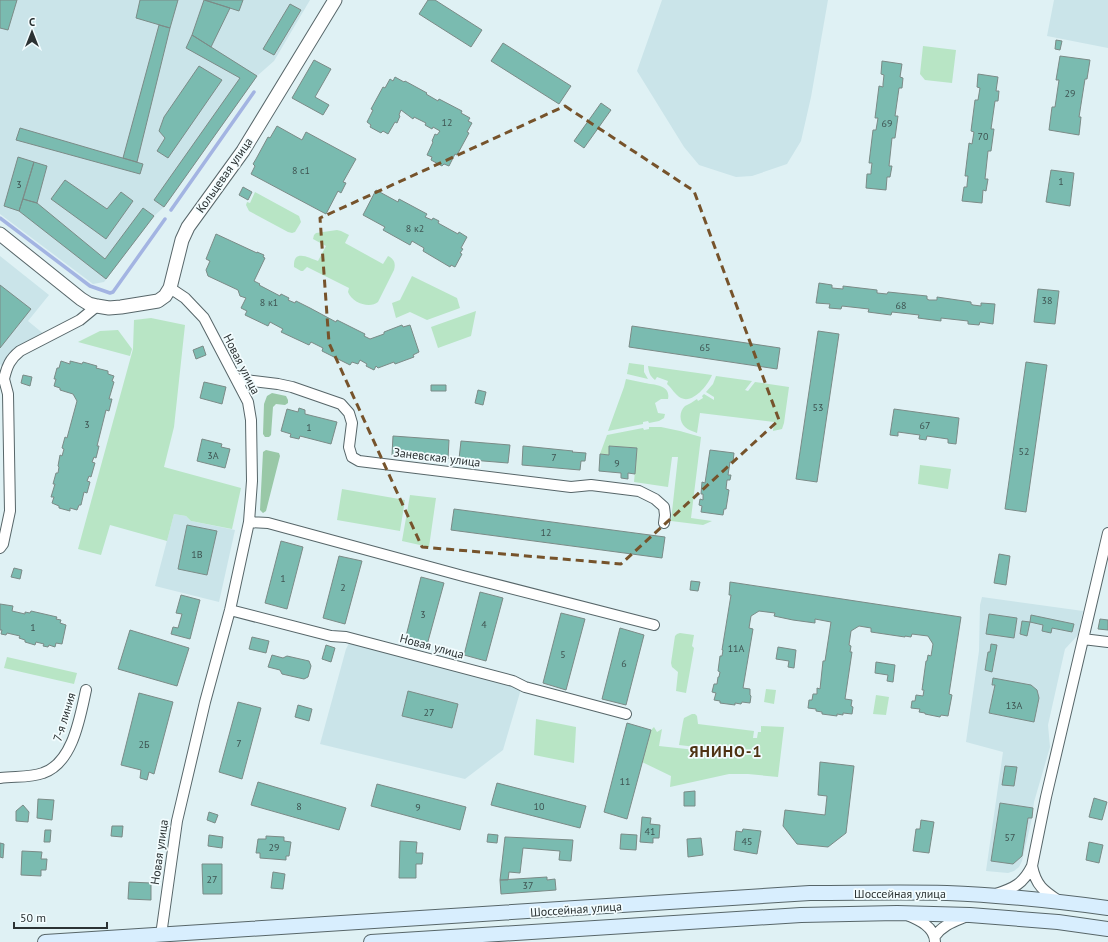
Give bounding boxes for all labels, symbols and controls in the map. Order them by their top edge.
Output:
north arrow [12,12,52,52]
text: С [29,15,35,29]
house number: 29 [1065,87,1075,100]
house number: 12 [442,116,452,129]
house number: 69 [882,117,892,130]
house number: 70 [978,130,989,143]
street label: Кольцевая улица [192,134,256,216]
house number: 8 с1 [292,164,310,177]
house number: 1 [1058,175,1064,188]
house number: 3 [16,178,22,191]
house number: 8 к2 [406,222,424,235]
house number: 38 [1042,294,1052,307]
house number: 8 к1 [260,296,278,309]
house number: 68 [896,299,906,312]
street label: Новая улица [220,331,264,397]
house number: 65 [700,341,710,354]
house number: 53 [813,401,823,414]
house number: 3 [84,418,90,431]
house number: 67 [920,419,930,432]
house number: 1 [306,421,312,434]
street label: Заневская улица [393,444,481,470]
house number: 52 [1019,445,1029,458]
house number: 3А [207,449,219,462]
house number: 7 [551,451,557,464]
house number: 9 [614,457,620,470]
house number: 12 [541,526,551,539]
house number: 1В [191,548,203,561]
house number: 1 [280,572,286,585]
house number: 2 [340,581,346,594]
house number: 3 [420,608,426,621]
house number: 4 [481,618,487,631]
house number: 1 [30,621,36,634]
street label: Новая улица [398,630,466,662]
house number: 11А [728,642,745,655]
house number: 5 [560,648,566,661]
house number: 6 [621,657,627,670]
street label: 7-я линия [49,691,79,743]
house number: 13А [1006,699,1023,712]
house number: 27 [424,706,434,719]
house number: 7 [236,737,242,750]
house number: 2Б [139,738,150,751]
district label: ЯНИНО-1 [689,741,763,761]
house number: 11 [620,775,630,788]
house number: 8 [296,800,302,813]
house number: 10 [534,800,545,813]
house number: 9 [415,801,421,814]
street label: Новая улица [147,818,171,886]
house number: 41 [645,825,655,838]
house number: 57 [1005,831,1015,844]
house number: 45 [742,835,752,848]
house number: 29 [269,841,279,854]
house number: 27 [207,873,217,886]
house number: 37 [523,879,533,892]
street label: Шоссейная улица [854,886,946,901]
street label: Шоссейная улица [530,898,622,920]
scale bar [14,904,107,930]
text: 50 m [20,910,46,925]

